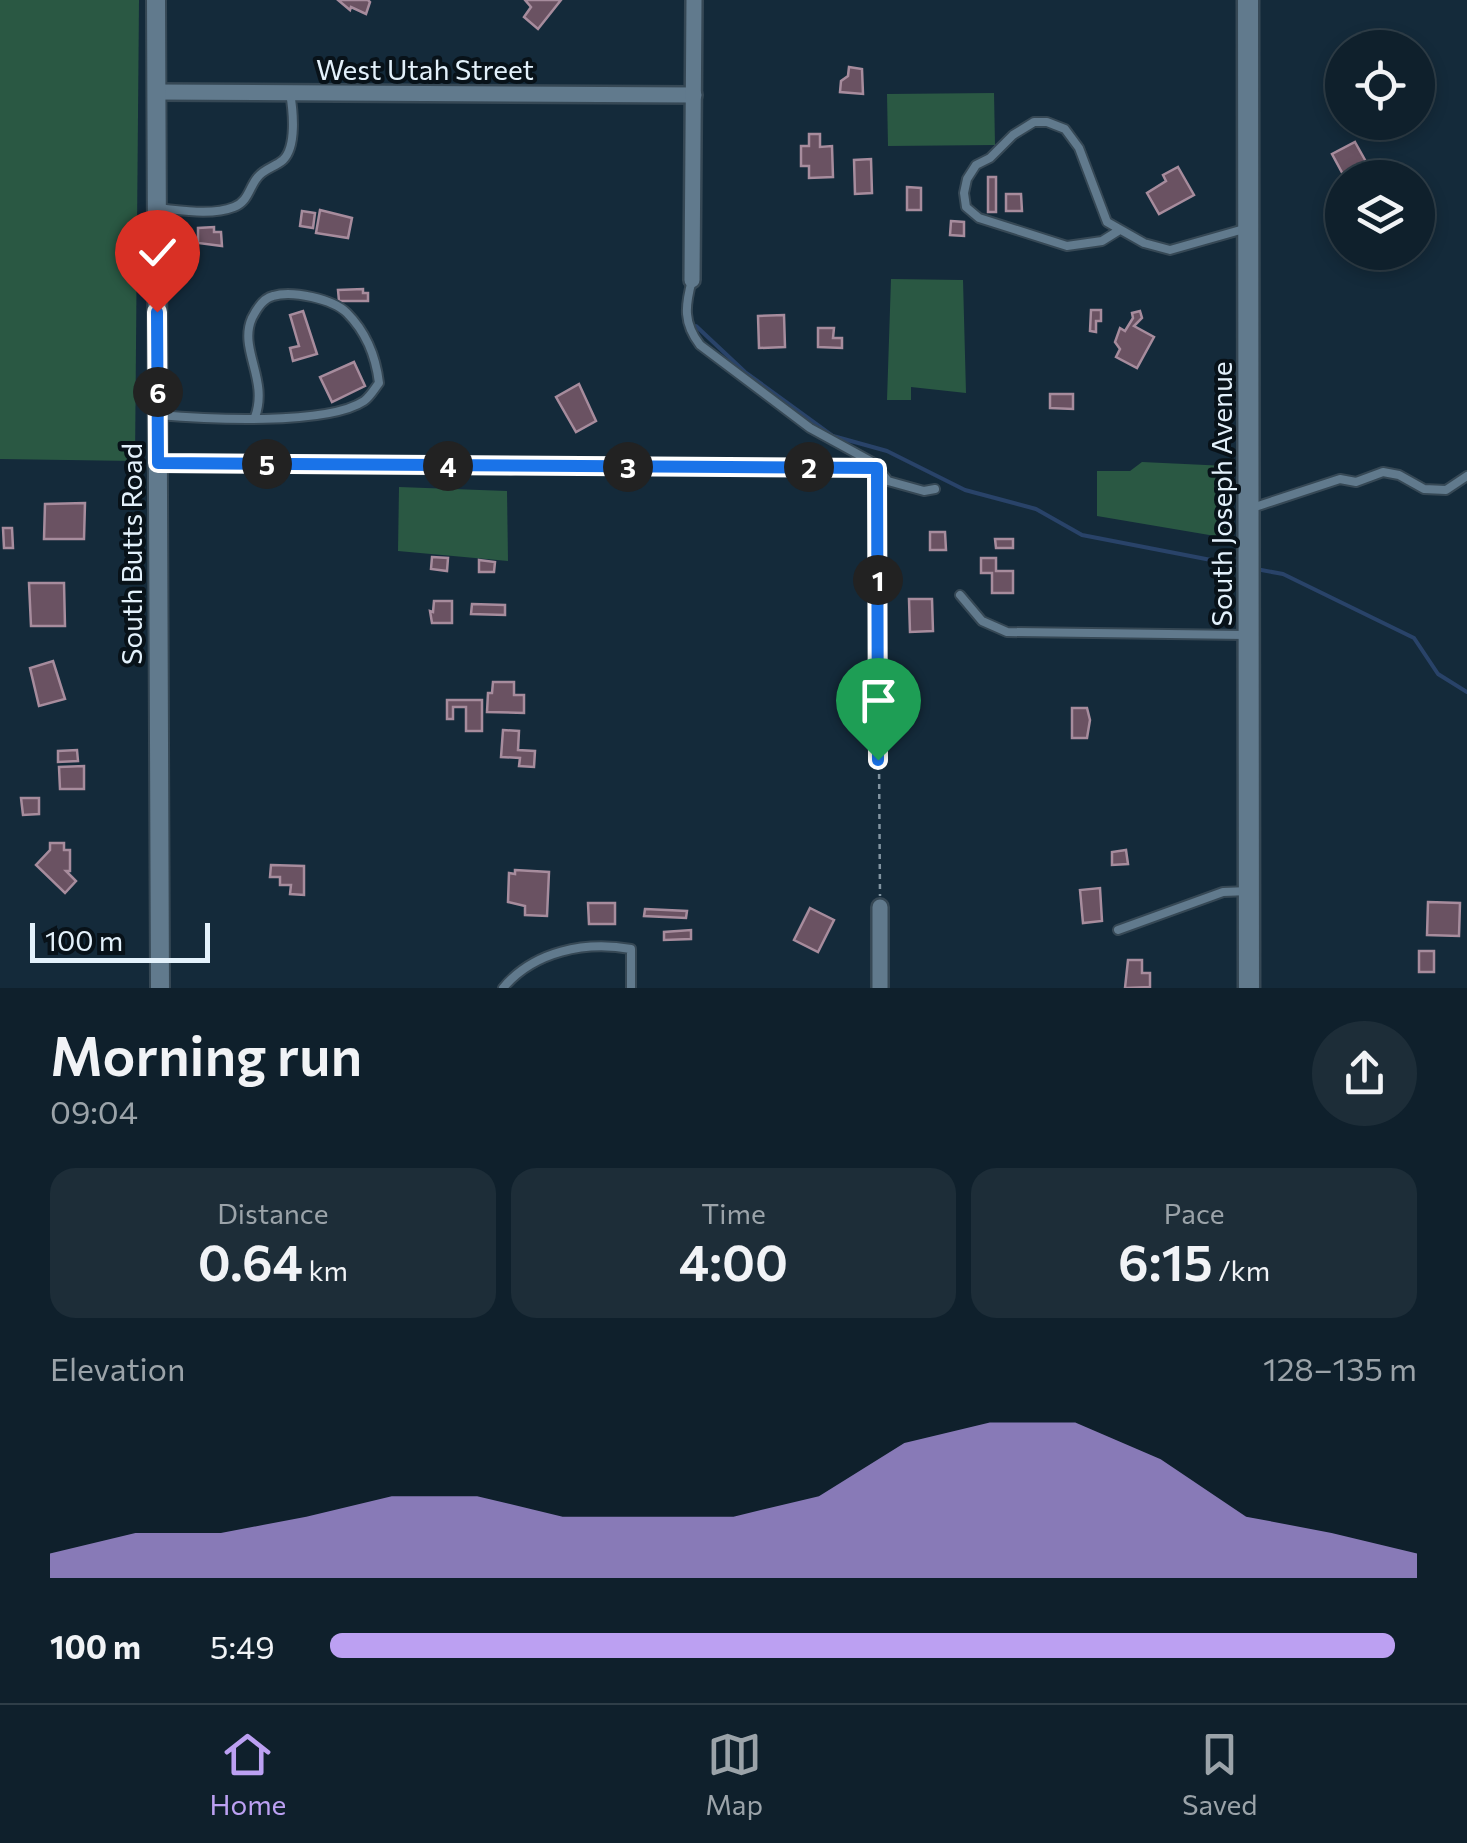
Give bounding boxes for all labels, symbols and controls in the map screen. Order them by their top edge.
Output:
map controls [1325,30,1435,270]
button: locate [1325,30,1435,140]
street label: West Utah Street [316,52,534,86]
button: layers [1325,160,1435,270]
pin [115,210,200,313]
icon: check [130,225,185,280]
street label: South Joseph Avenue [1204,361,1238,627]
pin: 6 [133,367,183,417]
text: 6 [149,375,167,409]
pin: 5 [242,439,292,489]
pin: 4 [423,441,473,491]
pin: 3 [603,442,653,492]
pin: 2 [784,442,834,492]
street label: South Butts Road [114,443,148,665]
text: 5 [259,447,275,481]
text: 4 [439,449,457,483]
text: 3 [620,450,636,484]
text: 2 [801,450,817,484]
pin: 1 [853,555,903,605]
text: 1 [872,563,884,597]
pin [836,658,921,761]
icon: arrive [851,673,906,728]
scale bar [30,918,210,963]
text: 100 m [45,923,123,957]
text: Morning run [50,1020,362,1087]
button: share [1312,1021,1417,1126]
text: 09:04 [50,1091,138,1131]
text: Distance [217,1196,328,1230]
text: Time [701,1196,766,1230]
text: Pace [1164,1196,1225,1230]
text: 0.64 [198,1230,303,1291]
text: 4:00 [679,1230,788,1291]
text: 6:15 [1118,1230,1213,1291]
text: km [303,1253,348,1287]
text: /km [1213,1253,1270,1287]
text: Elevation [50,1348,185,1388]
text: 128–135 m [1263,1348,1417,1388]
text: 100 m [50,1626,141,1666]
text: 5:49 [210,1626,275,1666]
tab: Home [209,1727,286,1821]
tab: Map [705,1727,763,1821]
tab: Saved [1182,1727,1258,1821]

